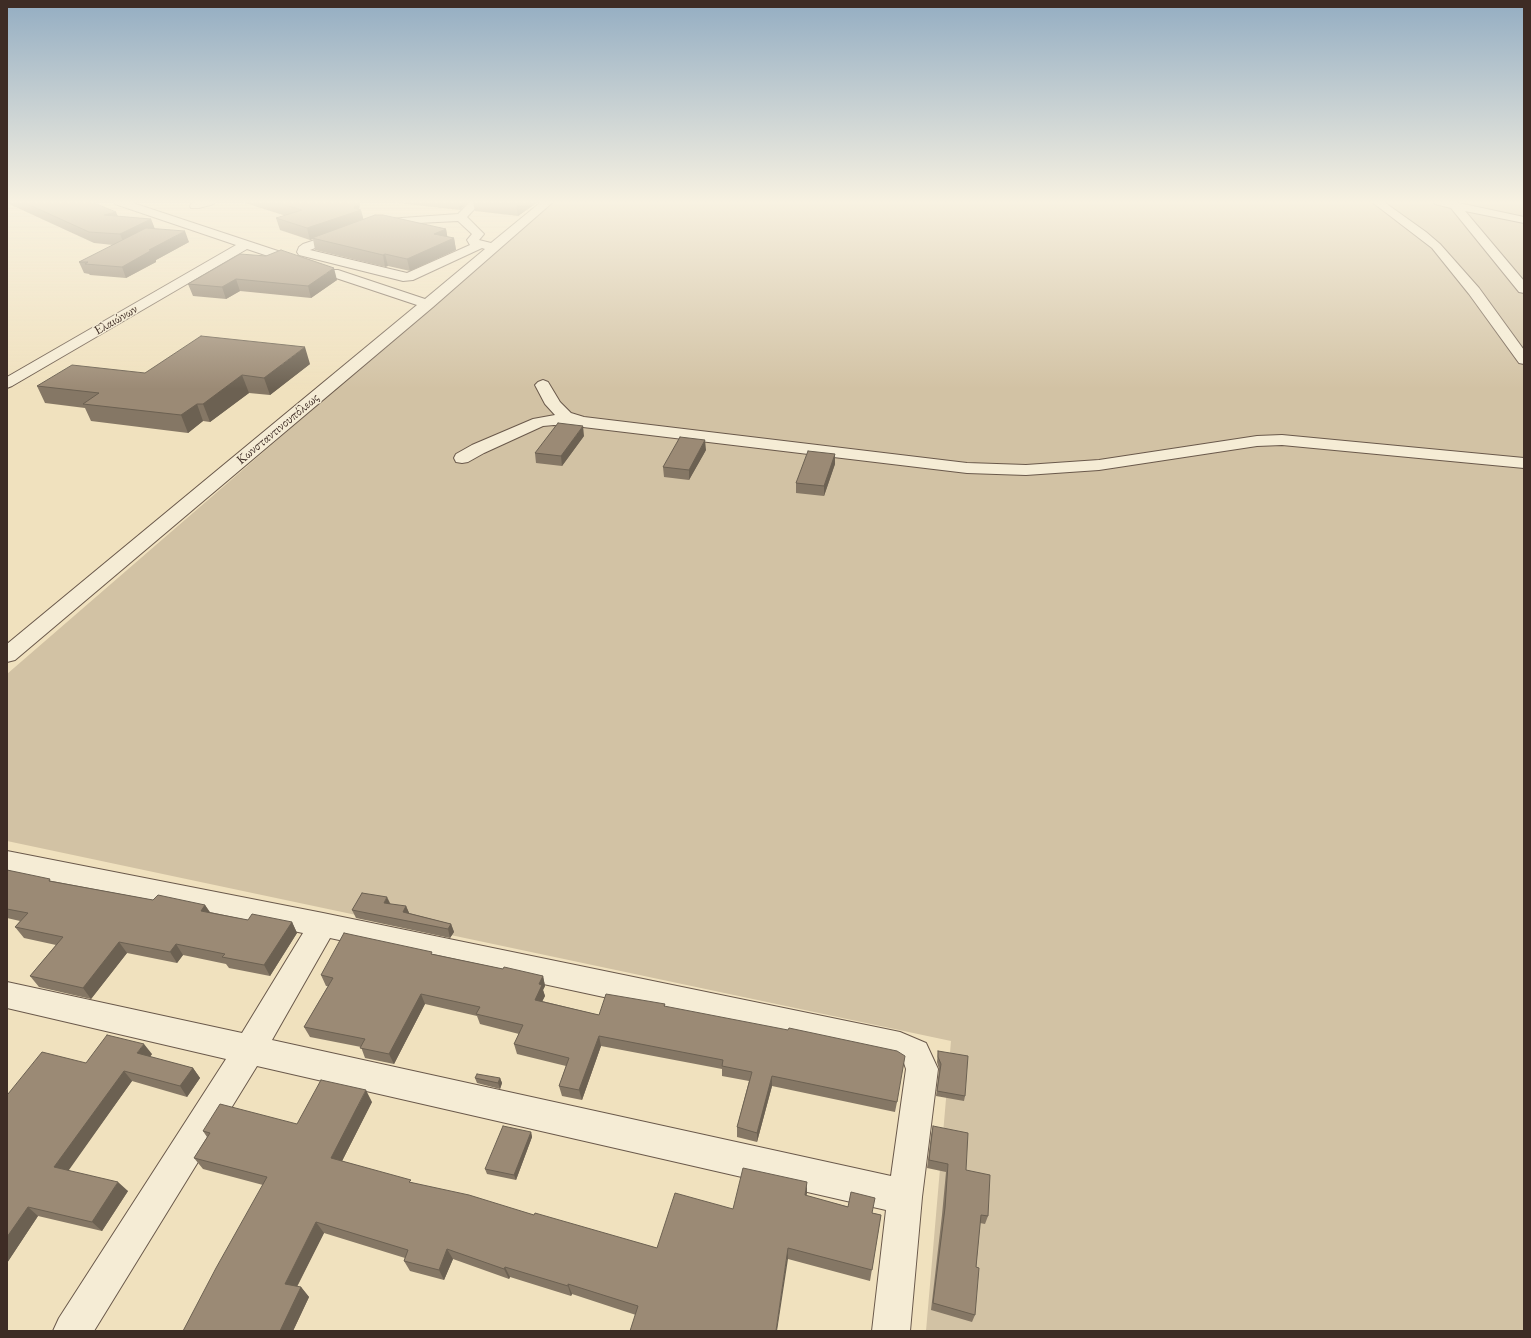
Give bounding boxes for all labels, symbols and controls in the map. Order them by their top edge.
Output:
street label: Ελαιώνων [92,301,140,339]
street label: Κωνσταντινουπόλεως [234,390,322,468]

